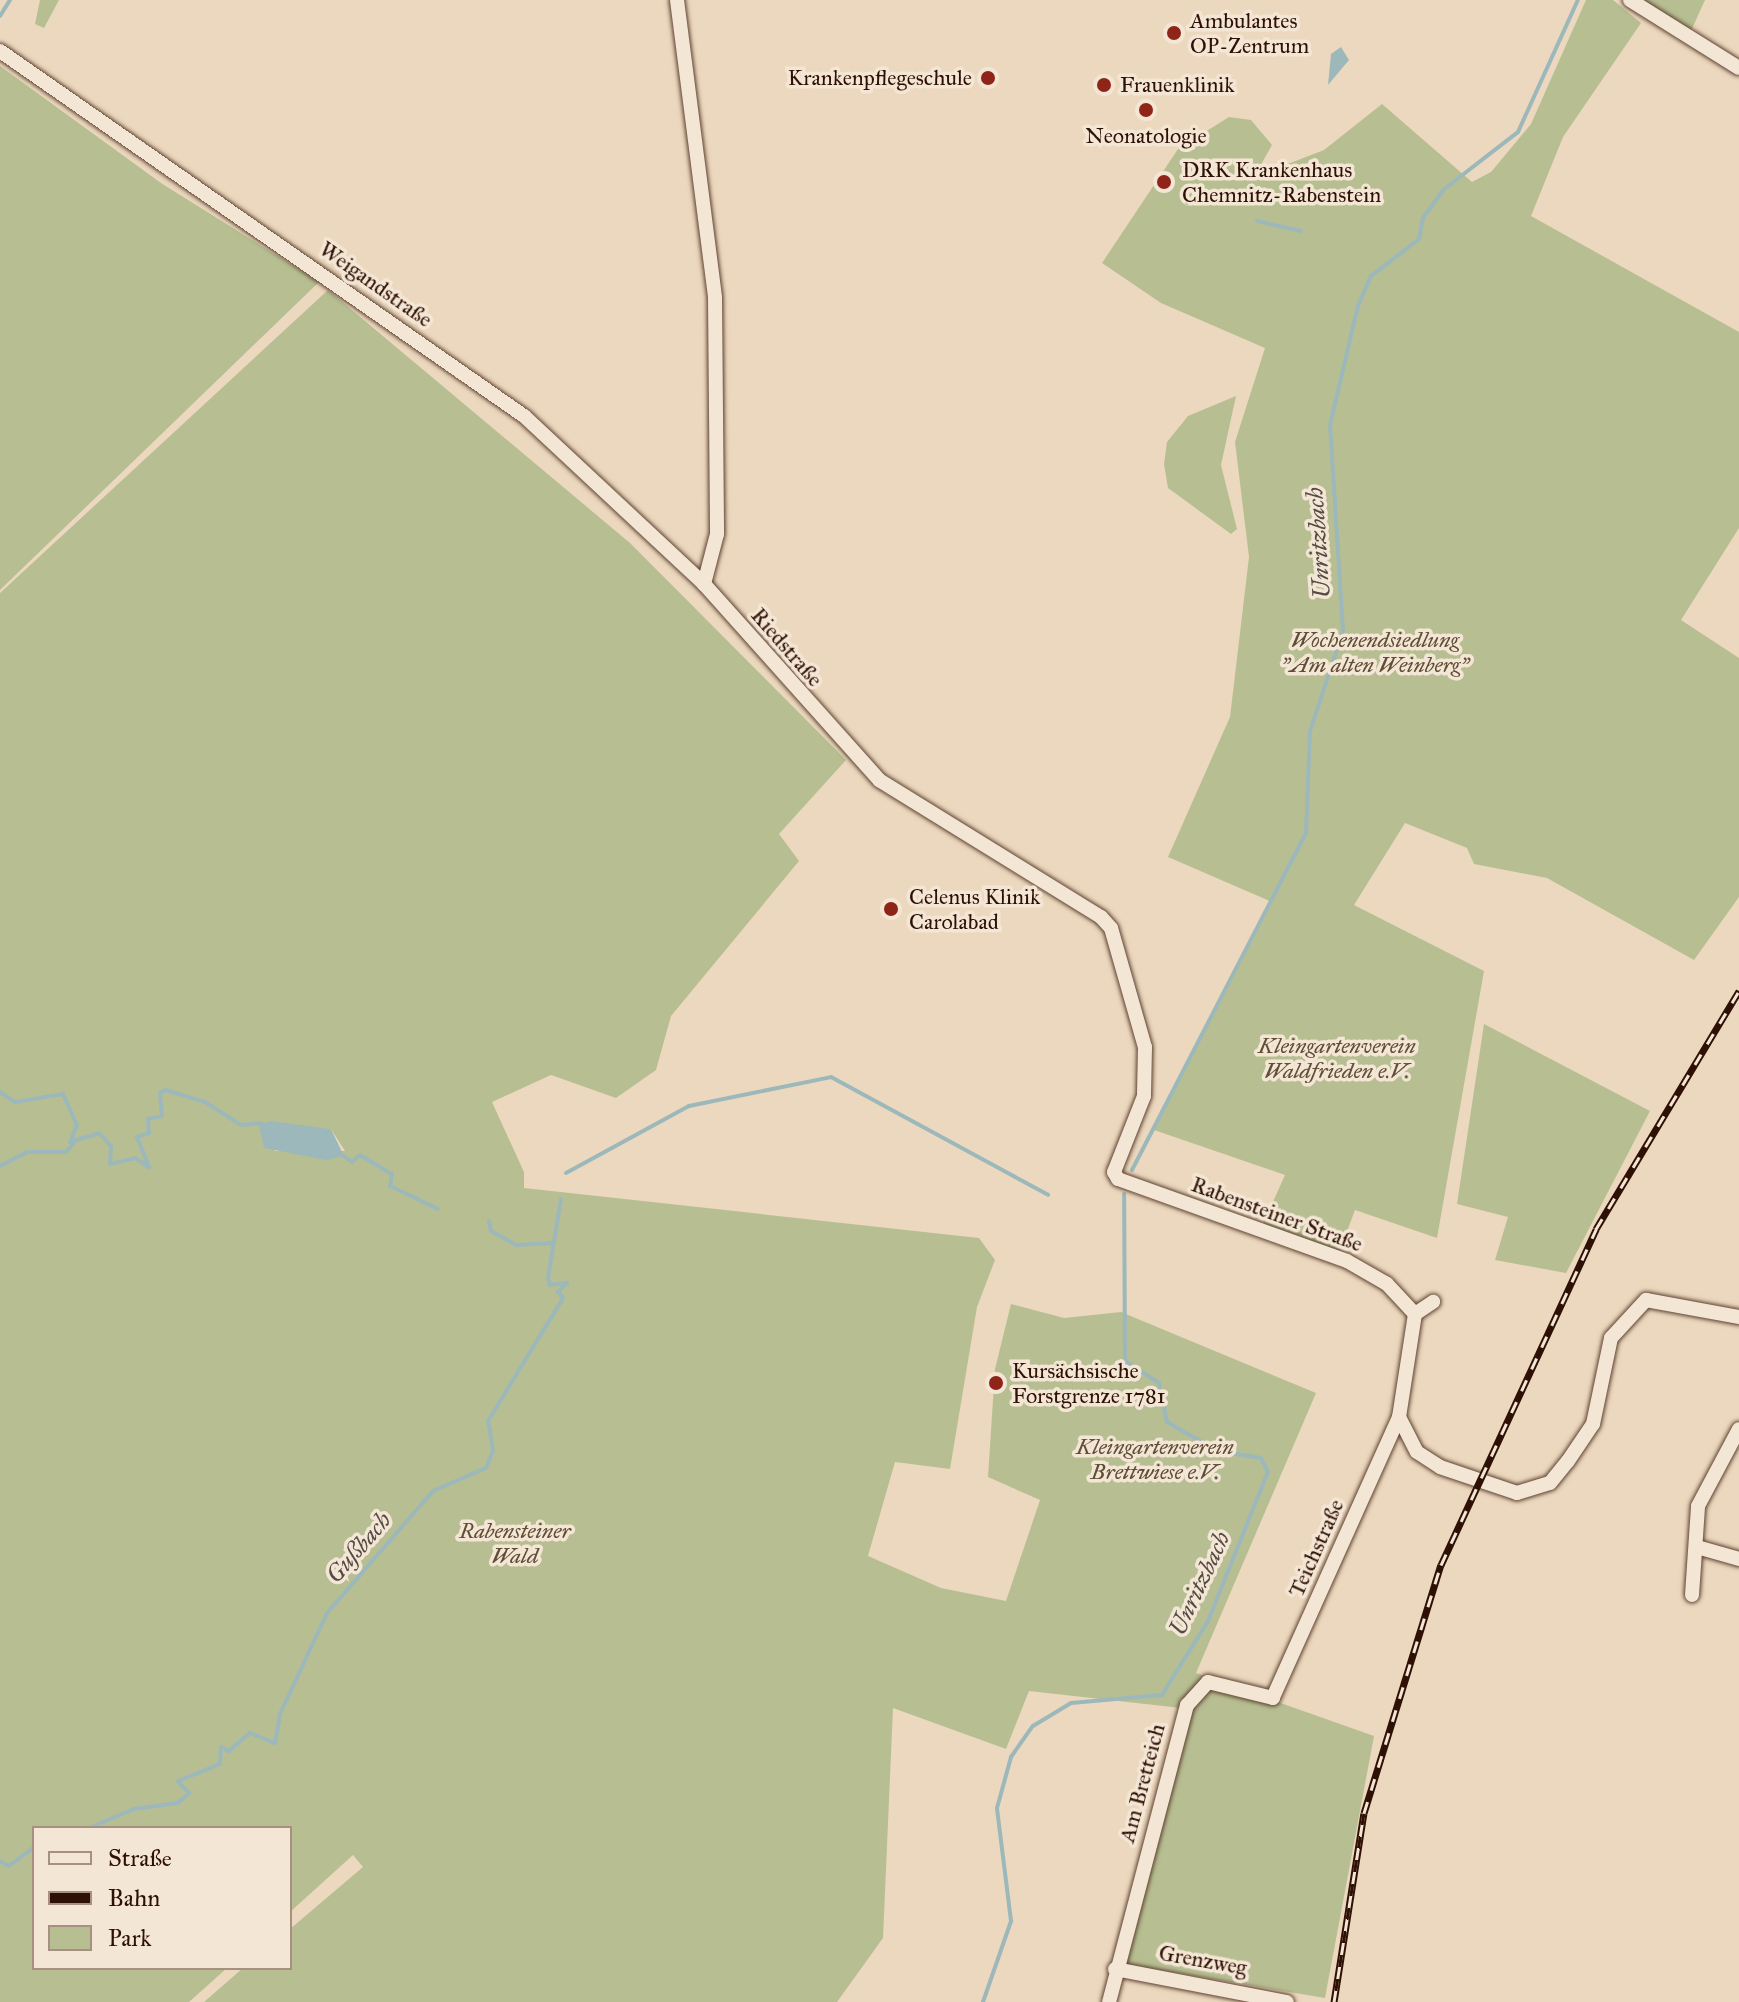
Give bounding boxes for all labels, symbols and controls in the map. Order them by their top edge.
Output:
place label: Ambulantes OP-Zentrum [1190,7,1309,58]
marker: Ambulantes OP-Zentrum [1165,24,1183,42]
place label: Krankenpflegeschule [788,65,972,91]
marker: Krankenpflegeschule [979,69,997,87]
place label: Frauenklinik [1120,72,1235,98]
marker: Frauenklinik [1095,76,1113,94]
marker: Neonatologie [1137,101,1155,119]
place label: Neonatologie [1085,123,1207,149]
place label: DRK Krankenhaus Chemnitz-Rabenstein [1182,156,1381,208]
marker: DRK Krankenhaus Chemnitz-Rabenstein [1153,171,1175,193]
street label: Weigandstraße [315,235,437,333]
water label: Unritzbach [1301,486,1337,600]
street label: Riedstraße [746,602,828,692]
park label: Wochenendsiedlung "Am alten Weinberg" [1281,626,1469,678]
place label: Celenus Klinik Carolabad [909,883,1040,934]
marker: Celenus Klinik Carolabad [880,898,902,920]
park label: Kleingartenverein Waldfrieden e.V. [1258,1032,1416,1084]
street label: Rabensteiner Straße [1188,1171,1366,1257]
place label: Kursächsische Forstgrenze 1781 [1012,1357,1165,1408]
marker: Kursächsische Forstgrenze 1781 [987,1374,1005,1392]
park label: Kleingartenverein Brettwiese e.V. [1076,1433,1234,1484]
street label: Teichstraße [1283,1495,1349,1601]
water label: Gußbach [320,1507,398,1589]
park label: Rabensteiner Wald [459,1517,571,1568]
water label: Unritzbach [1163,1527,1237,1641]
street label: Am Bretteich [1113,1721,1171,1845]
legend [32,1826,292,1970]
text: Straße [108,1843,172,1873]
text: Bahn [108,1883,160,1913]
text: Park [108,1923,151,1953]
street label: Grenzweg [1157,1939,1249,1981]

